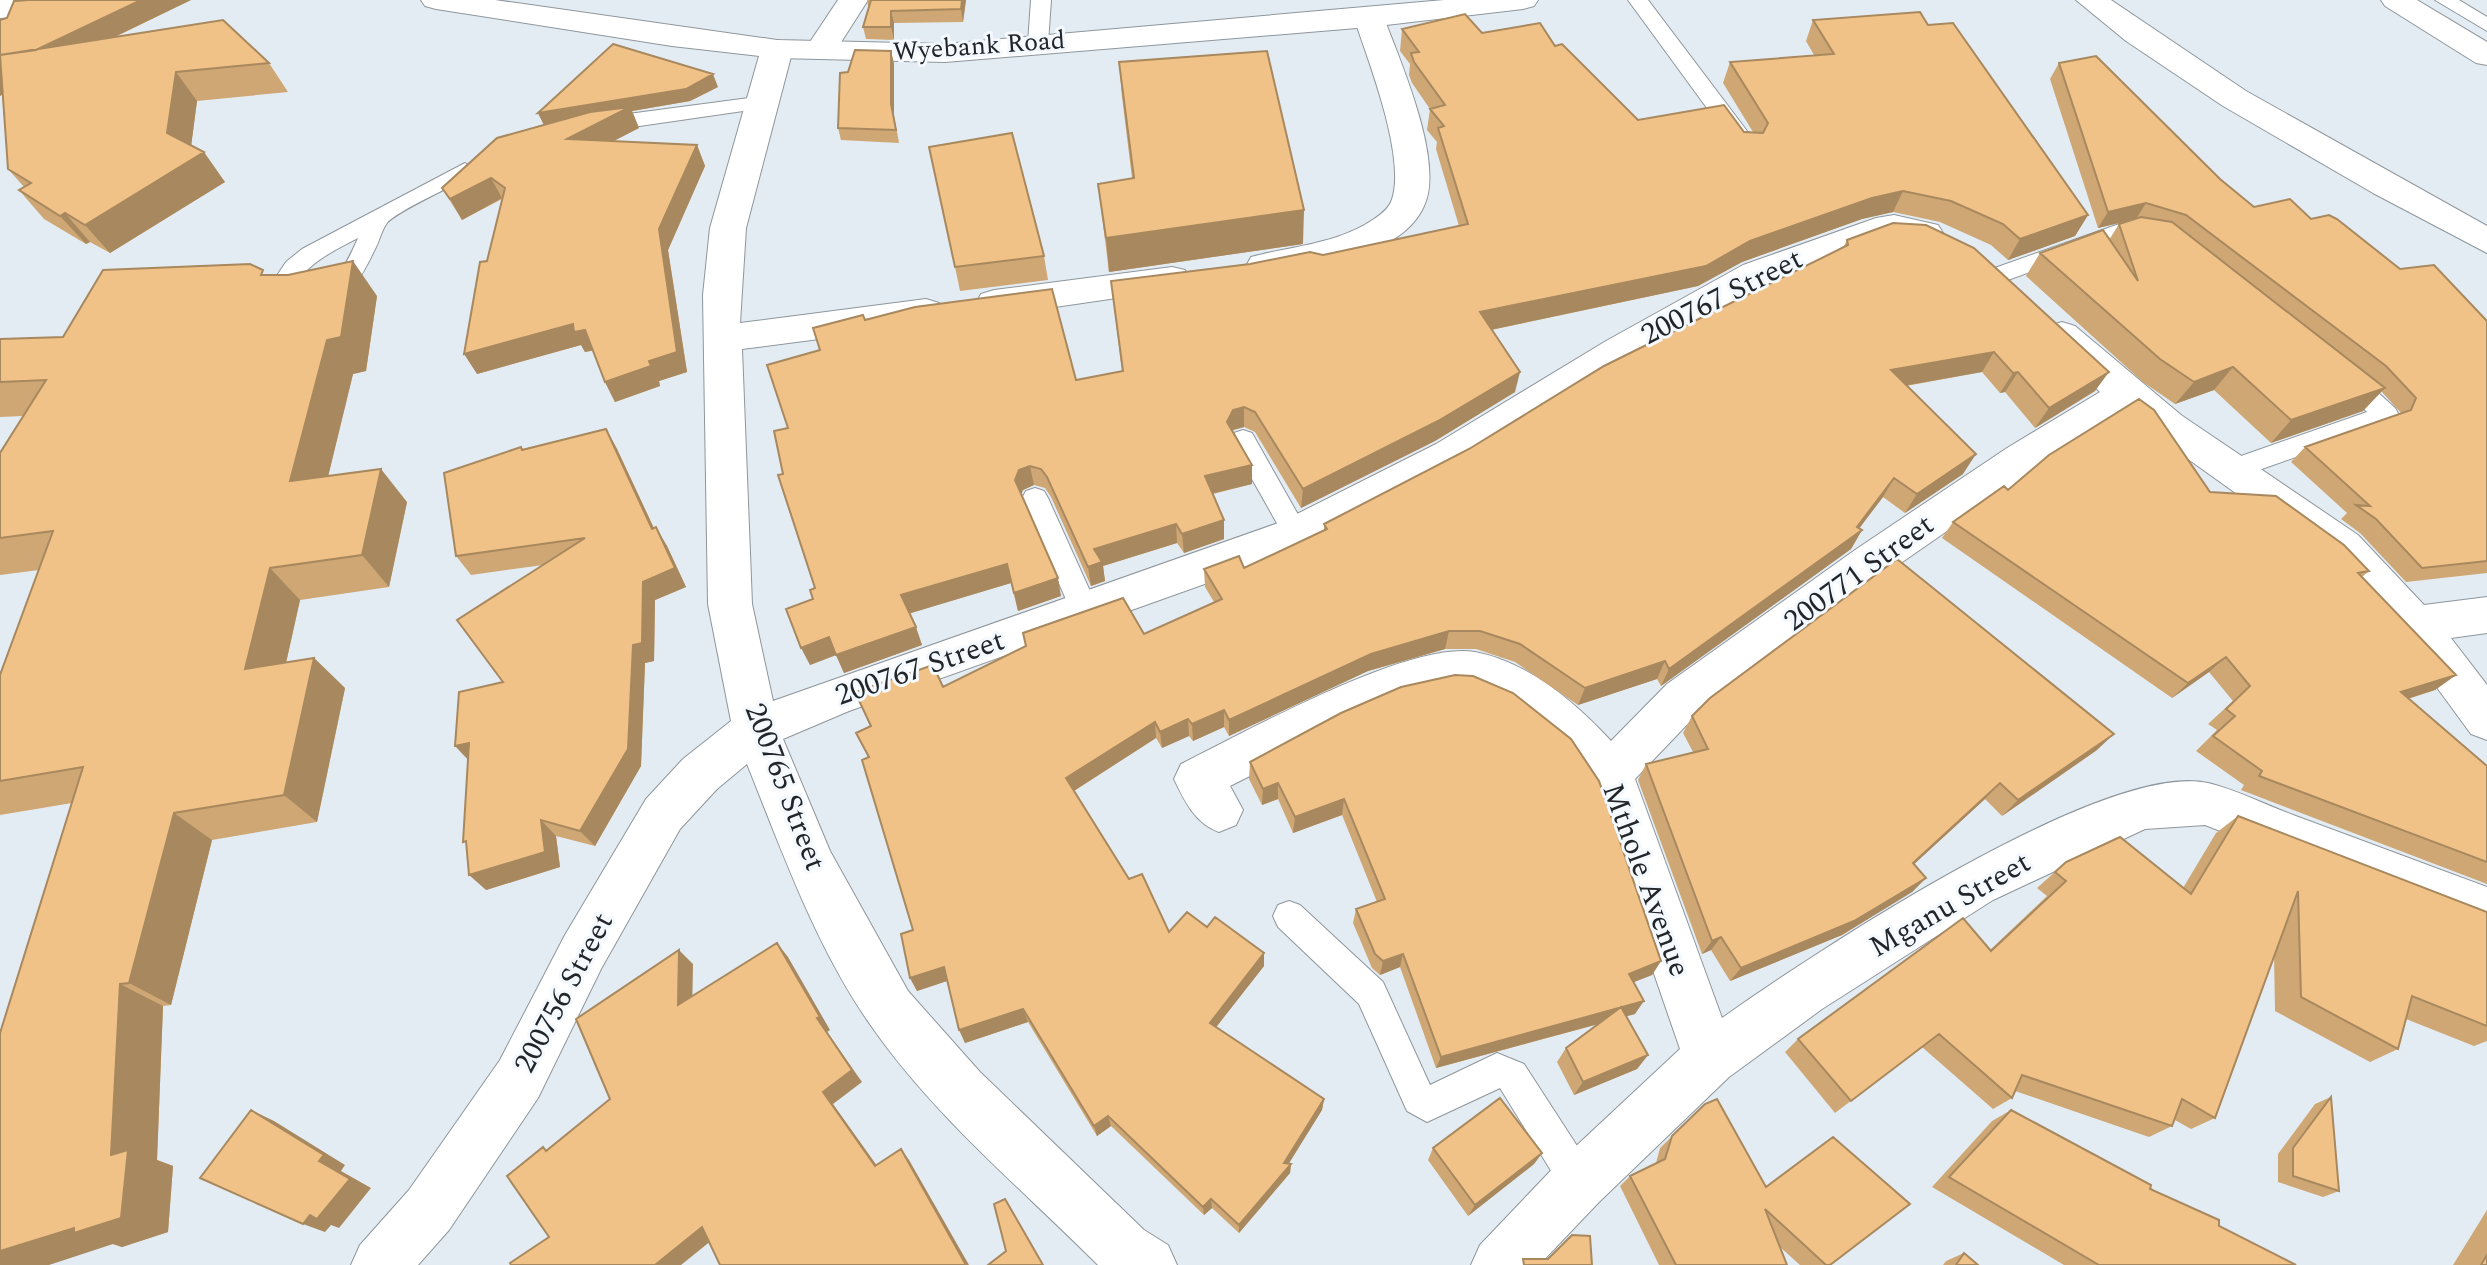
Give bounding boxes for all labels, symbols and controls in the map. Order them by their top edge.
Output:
street label: Wyebank Road [891,20,1067,72]
street label: 200767 Street [1633,237,1811,357]
street label: 200771 Street [1774,503,1944,643]
street label: 200767 Street [829,618,1011,718]
street label: 200765 Street [732,696,838,878]
street label: Mthole Avenue [1590,777,1702,983]
street label: Mganu Street [1861,840,2039,970]
street label: 200756 Street [502,904,626,1082]

